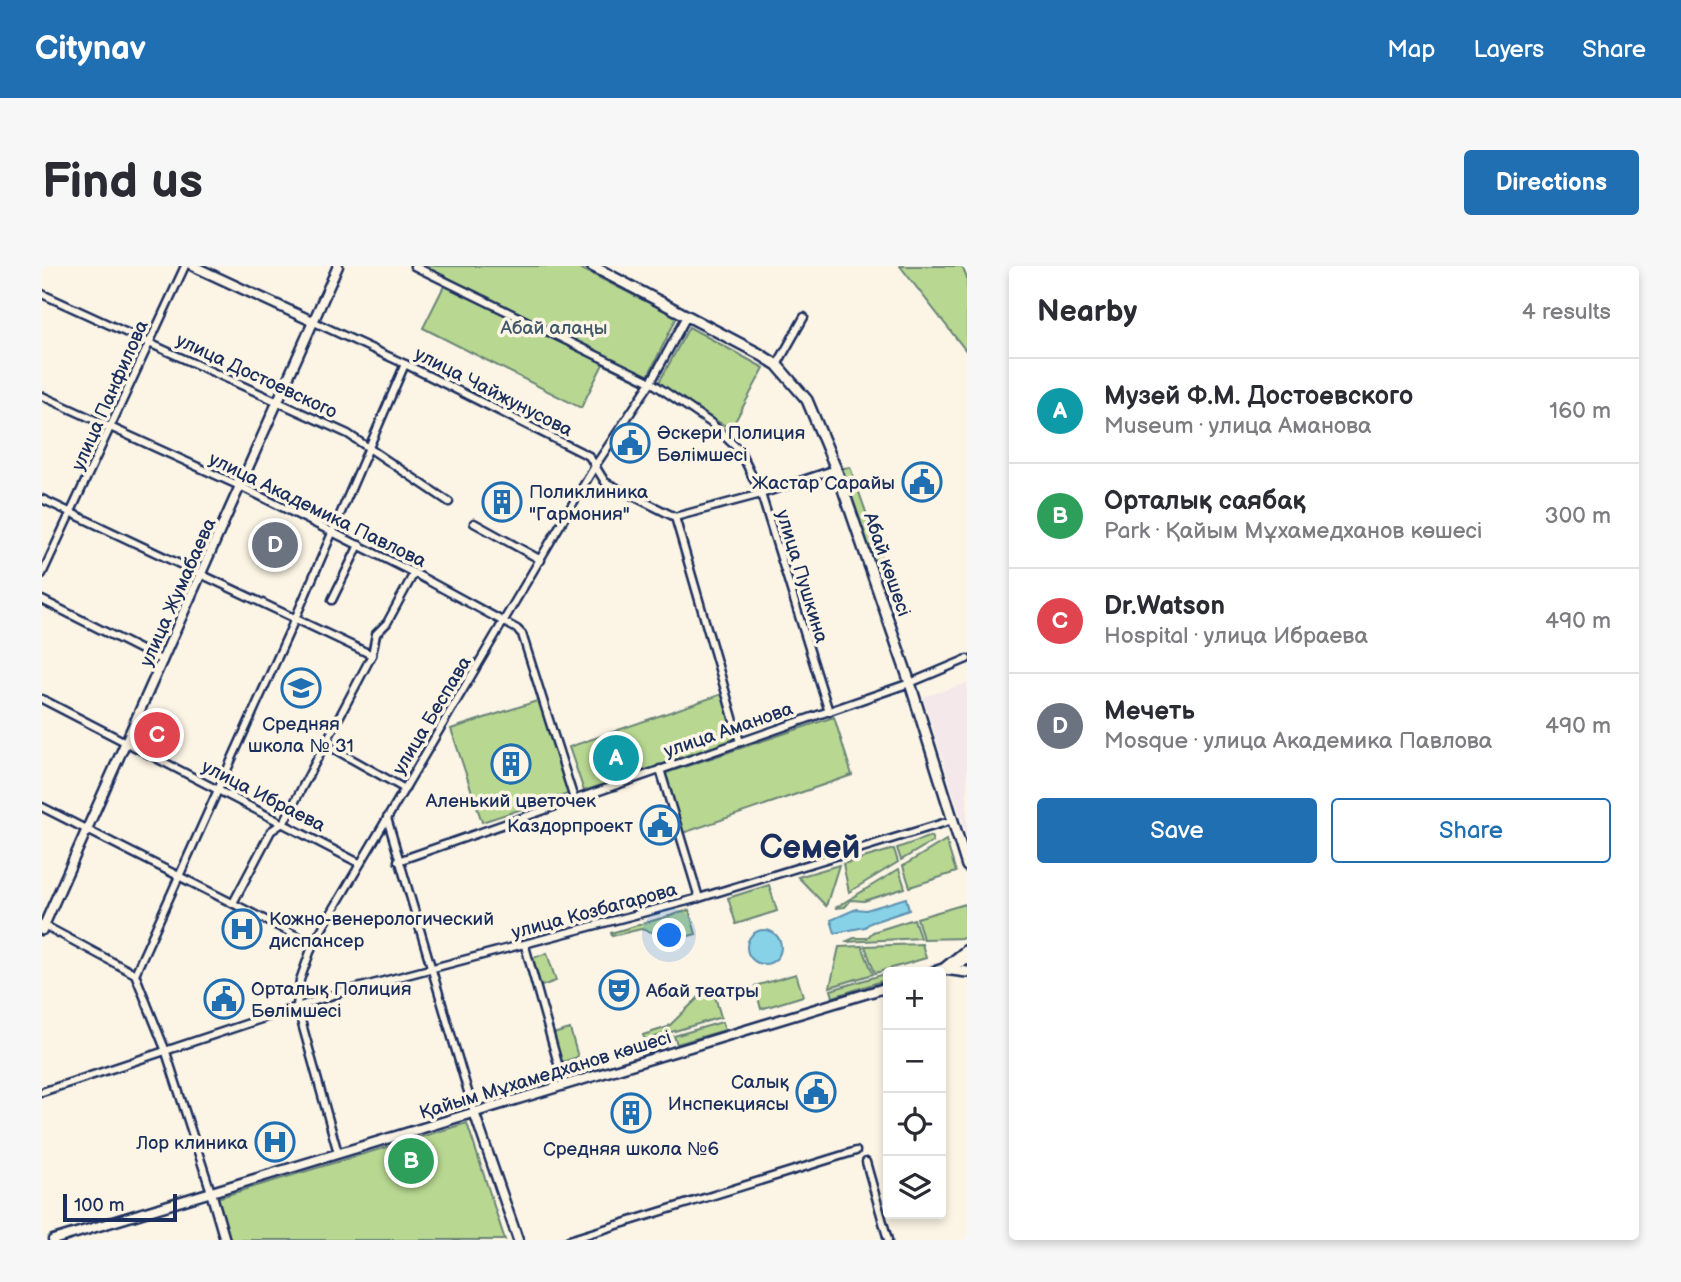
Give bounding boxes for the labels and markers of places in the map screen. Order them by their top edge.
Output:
public building icon: Әскери Полиция Бөлімшесі [609,422,651,464]
place label: Әскери Полиция Бөлімшесі [657,422,805,467]
public building icon: Жастар Сарайы [901,461,943,503]
place label: Жастар Сарайы [752,472,895,495]
building icon: Поликлиника "Гармония" [481,481,523,523]
place label: Поликлиника "Гармония" [529,481,648,526]
pin: D [252,519,298,571]
school or university icon: Средняя школа № 31 [280,667,322,709]
pin: C [134,709,180,761]
place label: Средняя школа № 31 [248,713,354,758]
pin: A [593,732,639,784]
building icon: Аленький цветочек [490,743,532,785]
place label: Аленький цветочек [425,790,596,813]
public building icon: Каздорпроект [639,804,681,846]
place label: Каздорпроект [507,815,633,838]
hospital icon: Кожно-венерологический диспансер [221,908,263,950]
place label: Кожно-венерологический диспансер [269,908,494,953]
theatre icon: Абай театры [598,969,640,1011]
public building icon: Орталық Полиция Бөлімшесі [203,978,245,1020]
place label: Орталық Полиция Бөлімшесі [251,978,411,1023]
place label: Абай театры [645,980,759,1003]
place label: Салық Инспекциясы [668,1071,790,1116]
public building icon: Салық Инспекциясы [795,1071,837,1113]
building icon: Средняя школа №6 [610,1092,652,1134]
hospital icon: Лор клиника [254,1121,296,1163]
place label: Лор клиника [135,1132,248,1155]
pin: B [388,1135,434,1187]
place label: Средняя школа №6 [543,1138,719,1161]

